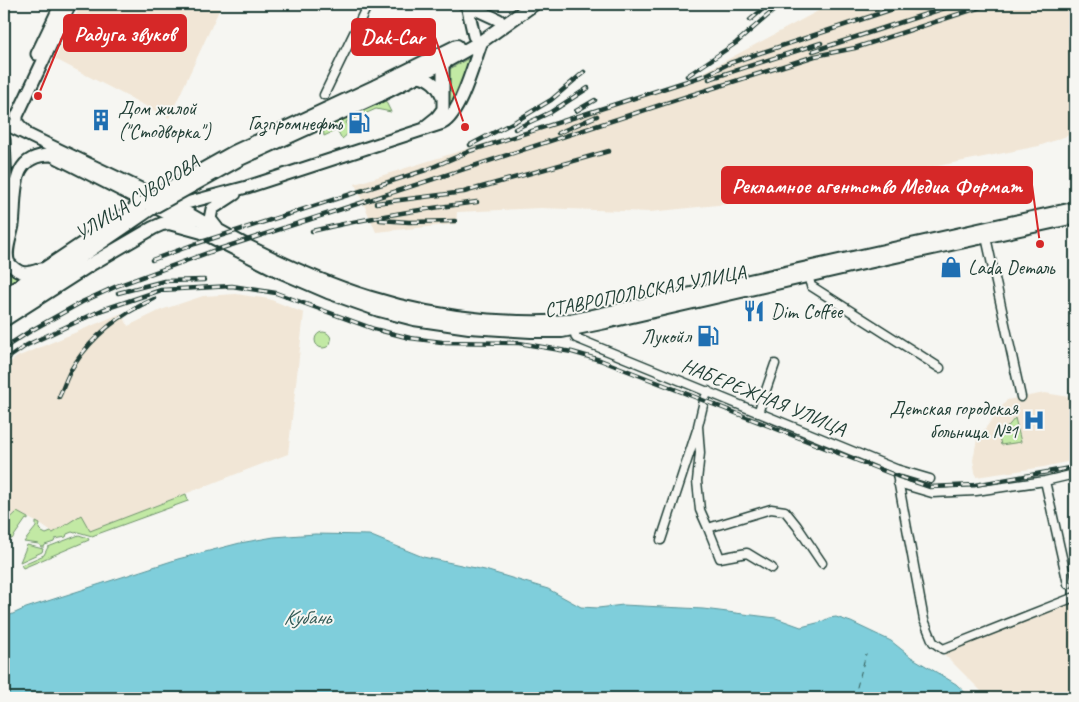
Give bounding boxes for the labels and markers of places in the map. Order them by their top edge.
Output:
callout: Радуга звуков [64,15,186,51]
callout: Dak-Car [352,19,435,55]
place label: Дом жилой ("Стодворка") [118,96,212,144]
building icon: Дом жилой ("Стодворка") [88,107,114,133]
fuel station icon: Газпромнефть [346,110,372,136]
place label: Газпромнефть [248,111,344,137]
callout: Рекламное агентство Медиа Формат [722,167,1032,203]
shop icon: Lada Dеталь [938,254,964,280]
place label: Lada Dеталь [968,255,1056,280]
restaurant icon: Dim Coffee [741,298,767,324]
place label: Dim Coffee [771,299,844,324]
fuel station icon: Лукойл [695,323,721,349]
place label: Лукойл [642,324,693,349]
place label: Детская городская больница №1 [890,396,1019,444]
hospital icon: Детская городская больница №1 [1021,407,1047,433]

